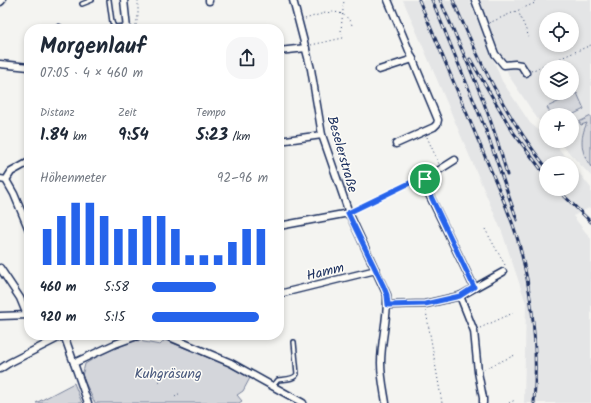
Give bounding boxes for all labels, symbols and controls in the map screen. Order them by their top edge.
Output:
map controls [539,12,579,196]
button: locate [539,12,579,52]
text: Morgenlauf [40,30,145,65]
button: share [226,37,268,79]
button: layers [539,60,579,100]
text: 07:05 · 4 × 460 m [40,63,143,84]
text: Distanz [40,104,75,122]
text: Zeit [118,104,137,122]
text: Tempo [196,104,226,122]
button: + [539,108,579,148]
street label: Beselerstraße [321,113,364,196]
text: 1.84 [40,122,68,149]
text: 9:54 [118,122,149,149]
text: 5:23 [196,122,228,149]
text: km [68,128,87,146]
text: /km [228,128,250,146]
button: − [539,156,579,196]
pin [408,162,442,196]
text: Höhenmeter [40,168,106,189]
text: 92–96 m [217,168,268,189]
icon: arrive [414,168,436,190]
street label: Hamm [304,257,346,287]
text: 460 m [40,277,76,298]
text: 5:58 [104,277,129,298]
text: 920 m [40,307,76,328]
text: 5:15 [104,307,125,328]
park label: Kuhgräsung [134,363,202,385]

